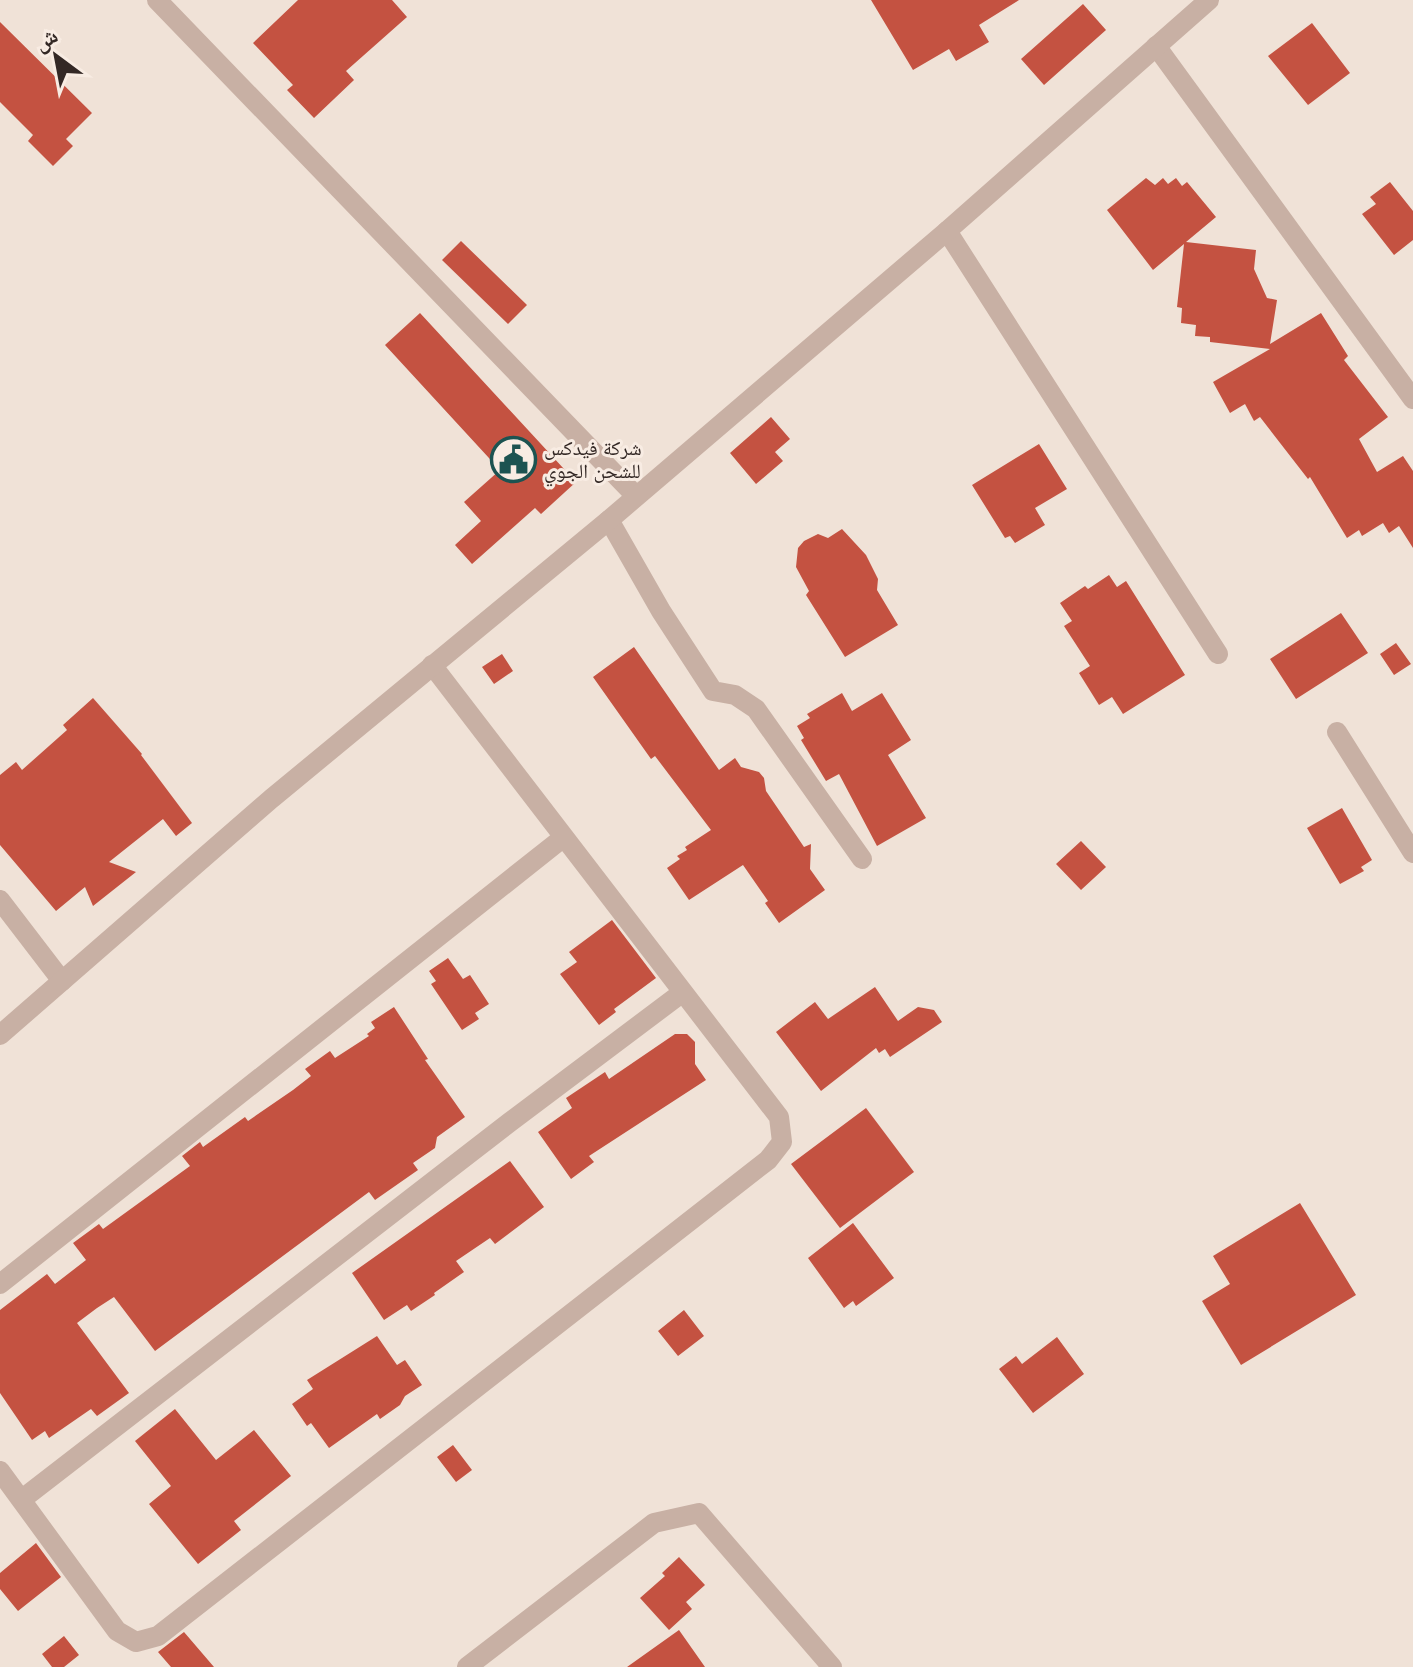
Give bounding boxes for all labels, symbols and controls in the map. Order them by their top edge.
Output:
north arrow [16,16,96,96]
text: ش [28,20,64,59]
place label: شركة فيدكس للشحن الجوي [544,434,642,487]
public building icon: شركة فيدكس للشحن الجوي [489,436,537,484]

